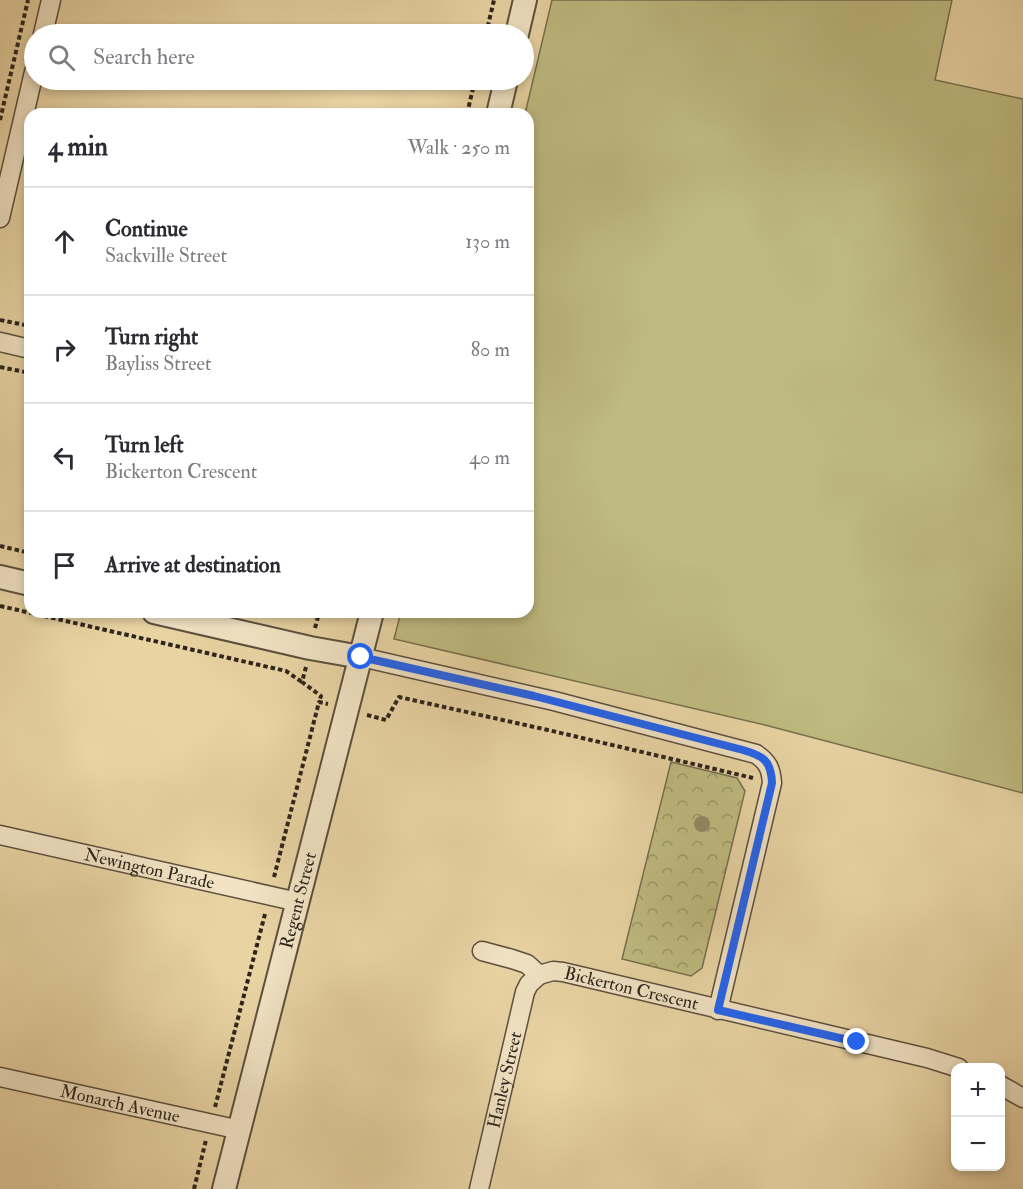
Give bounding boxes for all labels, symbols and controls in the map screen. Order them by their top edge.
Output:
search box [24,24,534,90]
icon: search [45,41,78,74]
text: Search here [93,43,195,71]
text: 4 min [48,131,108,163]
text: Walk · 250 m [407,135,510,160]
text: Continue [105,215,188,243]
icon: ahead [48,225,81,258]
text: 130 m [465,229,510,254]
text: Sackville Street [105,243,227,268]
text: Turn right [105,323,198,351]
icon: right [48,333,81,366]
text: 80 m [471,337,510,362]
text: Bayliss Street [105,351,211,376]
text: Turn left [105,431,184,459]
icon: left [48,441,81,474]
text: 40 m [469,445,510,470]
text: Bickerton Crescent [105,459,257,484]
icon: arrive [48,549,81,582]
text: Arrive at destination [105,551,281,579]
route start [347,643,373,669]
street label: Newington Parade [82,843,217,895]
street label: Regent Street [275,850,322,951]
street label: Bickerton Crescent [562,962,701,1016]
route end [843,1028,869,1054]
street label: Hanley Street [483,1029,527,1131]
map controls [951,1063,1005,1171]
button: + [951,1063,1005,1117]
street label: Monarch Avenue [58,1080,182,1128]
button: − [951,1117,1005,1171]

